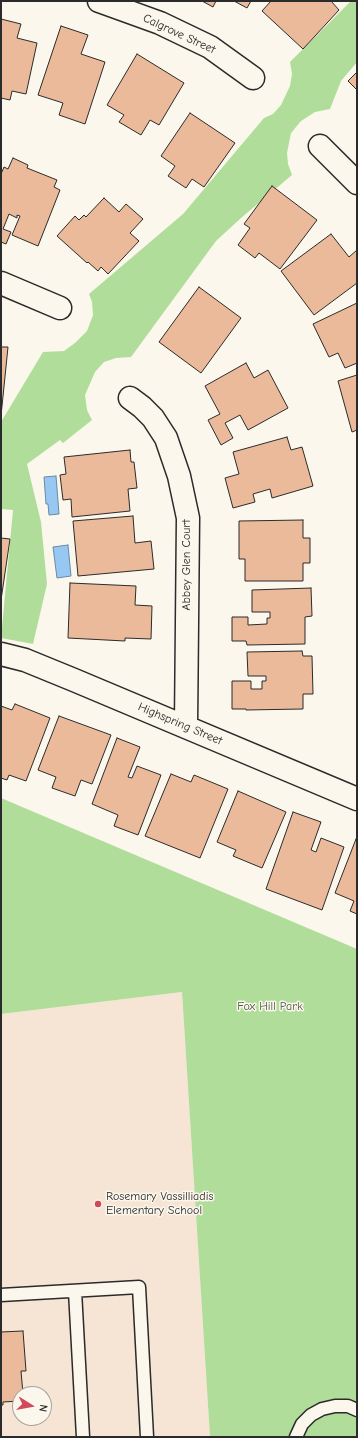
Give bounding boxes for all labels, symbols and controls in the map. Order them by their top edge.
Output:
street label: Calgrove Street [141,11,217,57]
street label: Abbey Glen Court [180,519,194,611]
street label: Highspring Street [136,700,224,748]
park label: Fox Hill Park [237,1000,303,1014]
place label: Rosemary Vassilliadis Elementary School [106,1190,213,1218]
marker: Rosemary Vassilliadis Elementary School [93,1199,103,1209]
north arrow [12,1386,52,1426]
text: N [36,1403,50,1413]

